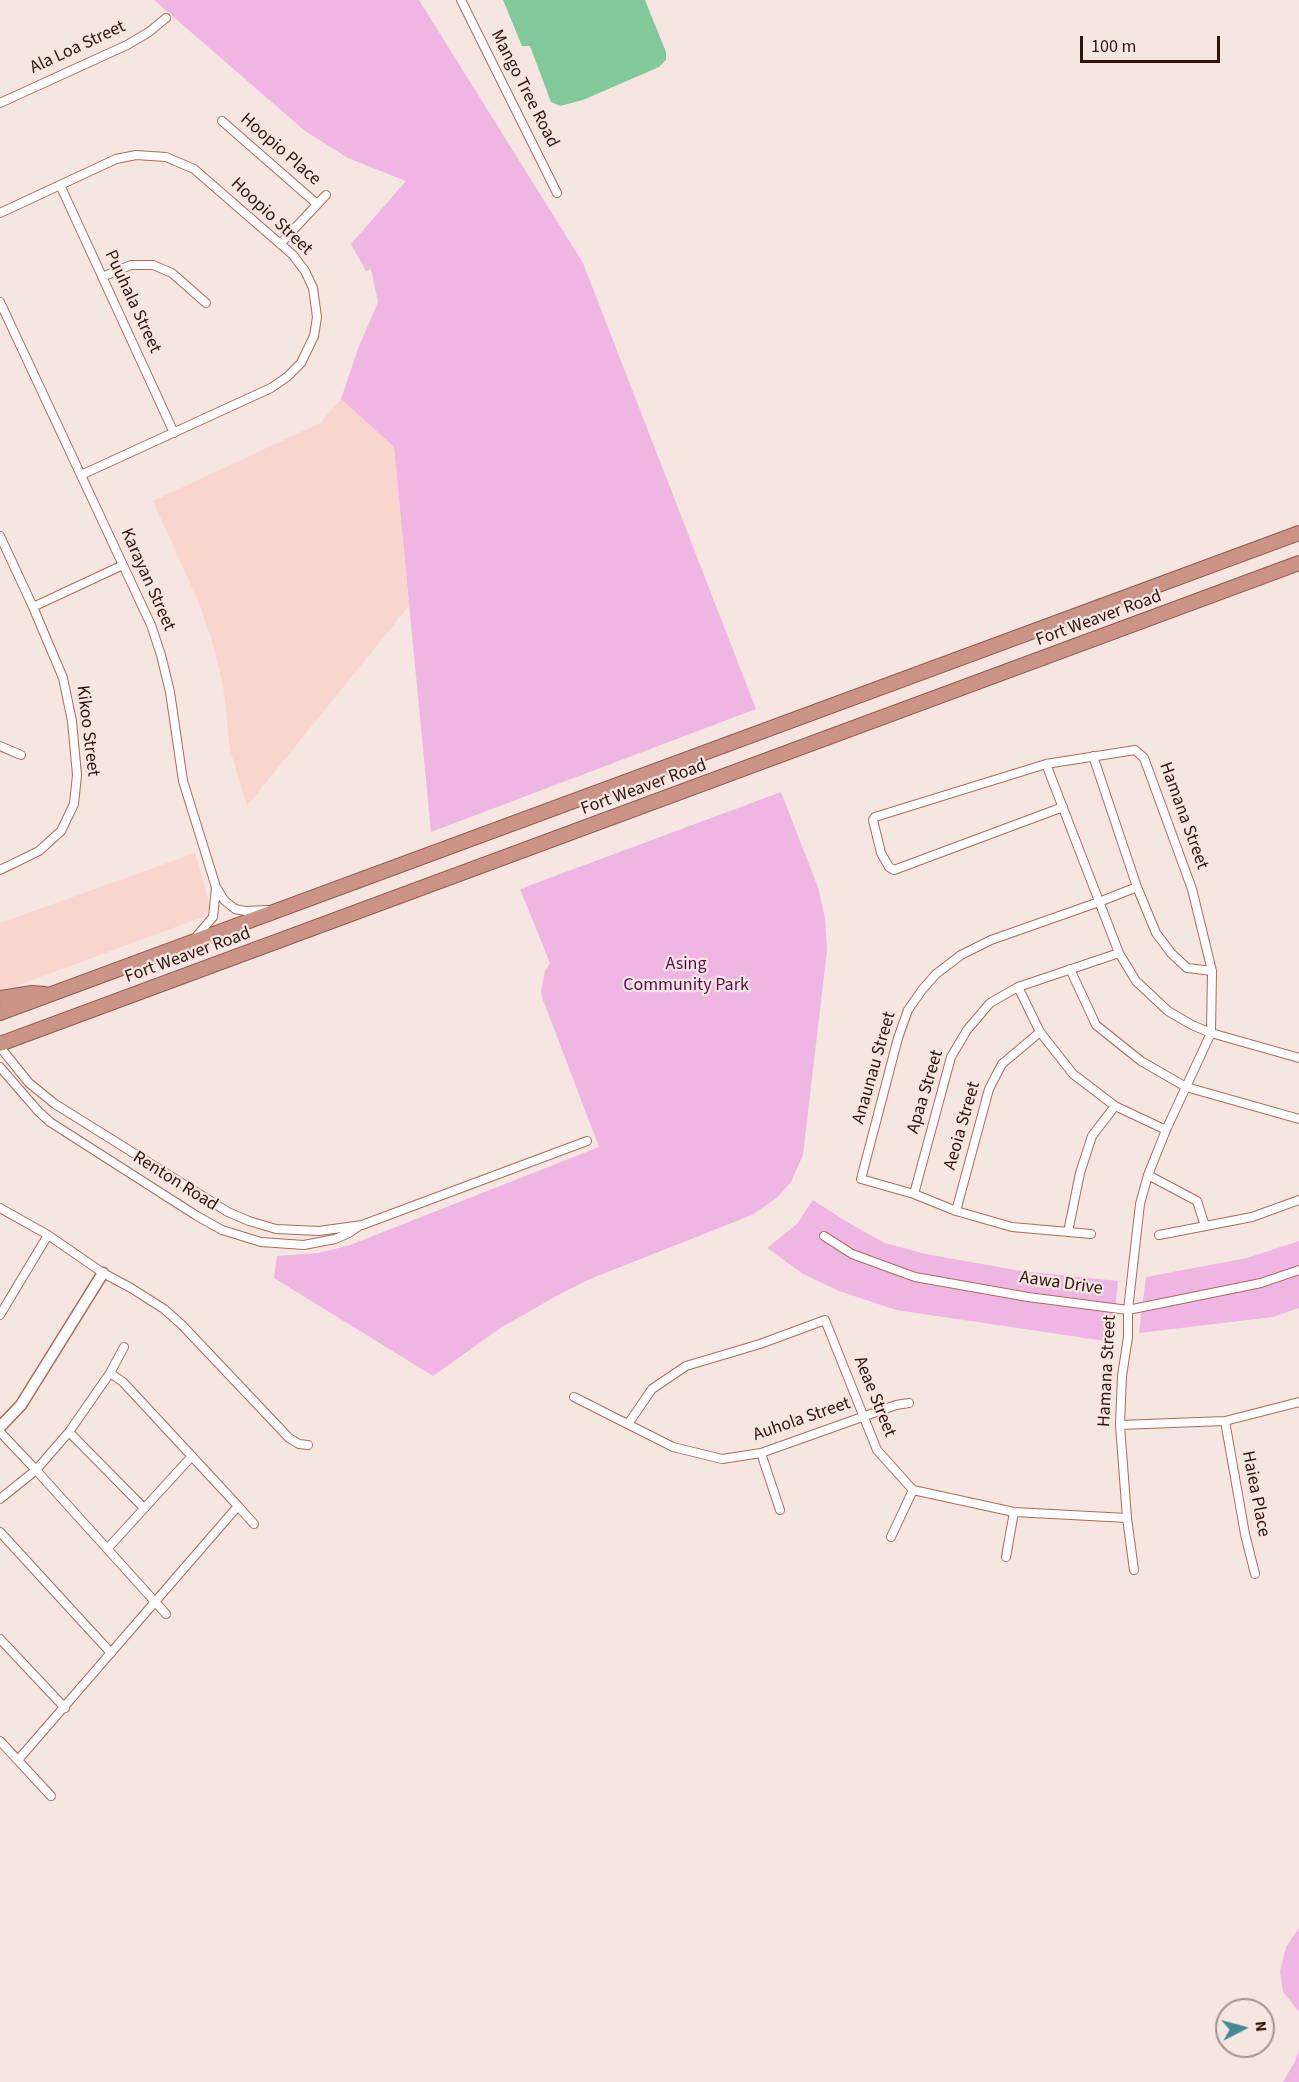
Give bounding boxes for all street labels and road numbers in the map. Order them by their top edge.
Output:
street label: Ala Loa Street [27,16,129,80]
street label: Mango Tree Road [485,27,563,151]
street label: Hoopio Place [235,109,325,191]
street label: Hoopio Street [226,174,316,260]
street label: Puuhala Street [99,247,165,357]
street label: Karayan Street [115,525,179,635]
street label: Fort Weaver Road [1033,586,1165,652]
street label: Kikoo Street [71,684,103,778]
street label: Fort Weaver Road [578,755,710,821]
street label: Hamana Street [1154,759,1212,873]
street label: Fort Weaver Road [122,923,254,989]
street label: Anaunau Street [849,1009,901,1127]
street label: Apaa Street [903,1048,949,1136]
street label: Aeoia Street [940,1079,986,1173]
street label: Renton Road [128,1147,222,1217]
street label: Aawa Drive [1018,1267,1104,1301]
street label: Hamana Street [1094,1314,1122,1428]
street label: Aeae Street [848,1353,900,1441]
street label: Auhola Street [751,1393,853,1447]
street label: Haiea Place [1236,1449,1274,1539]

